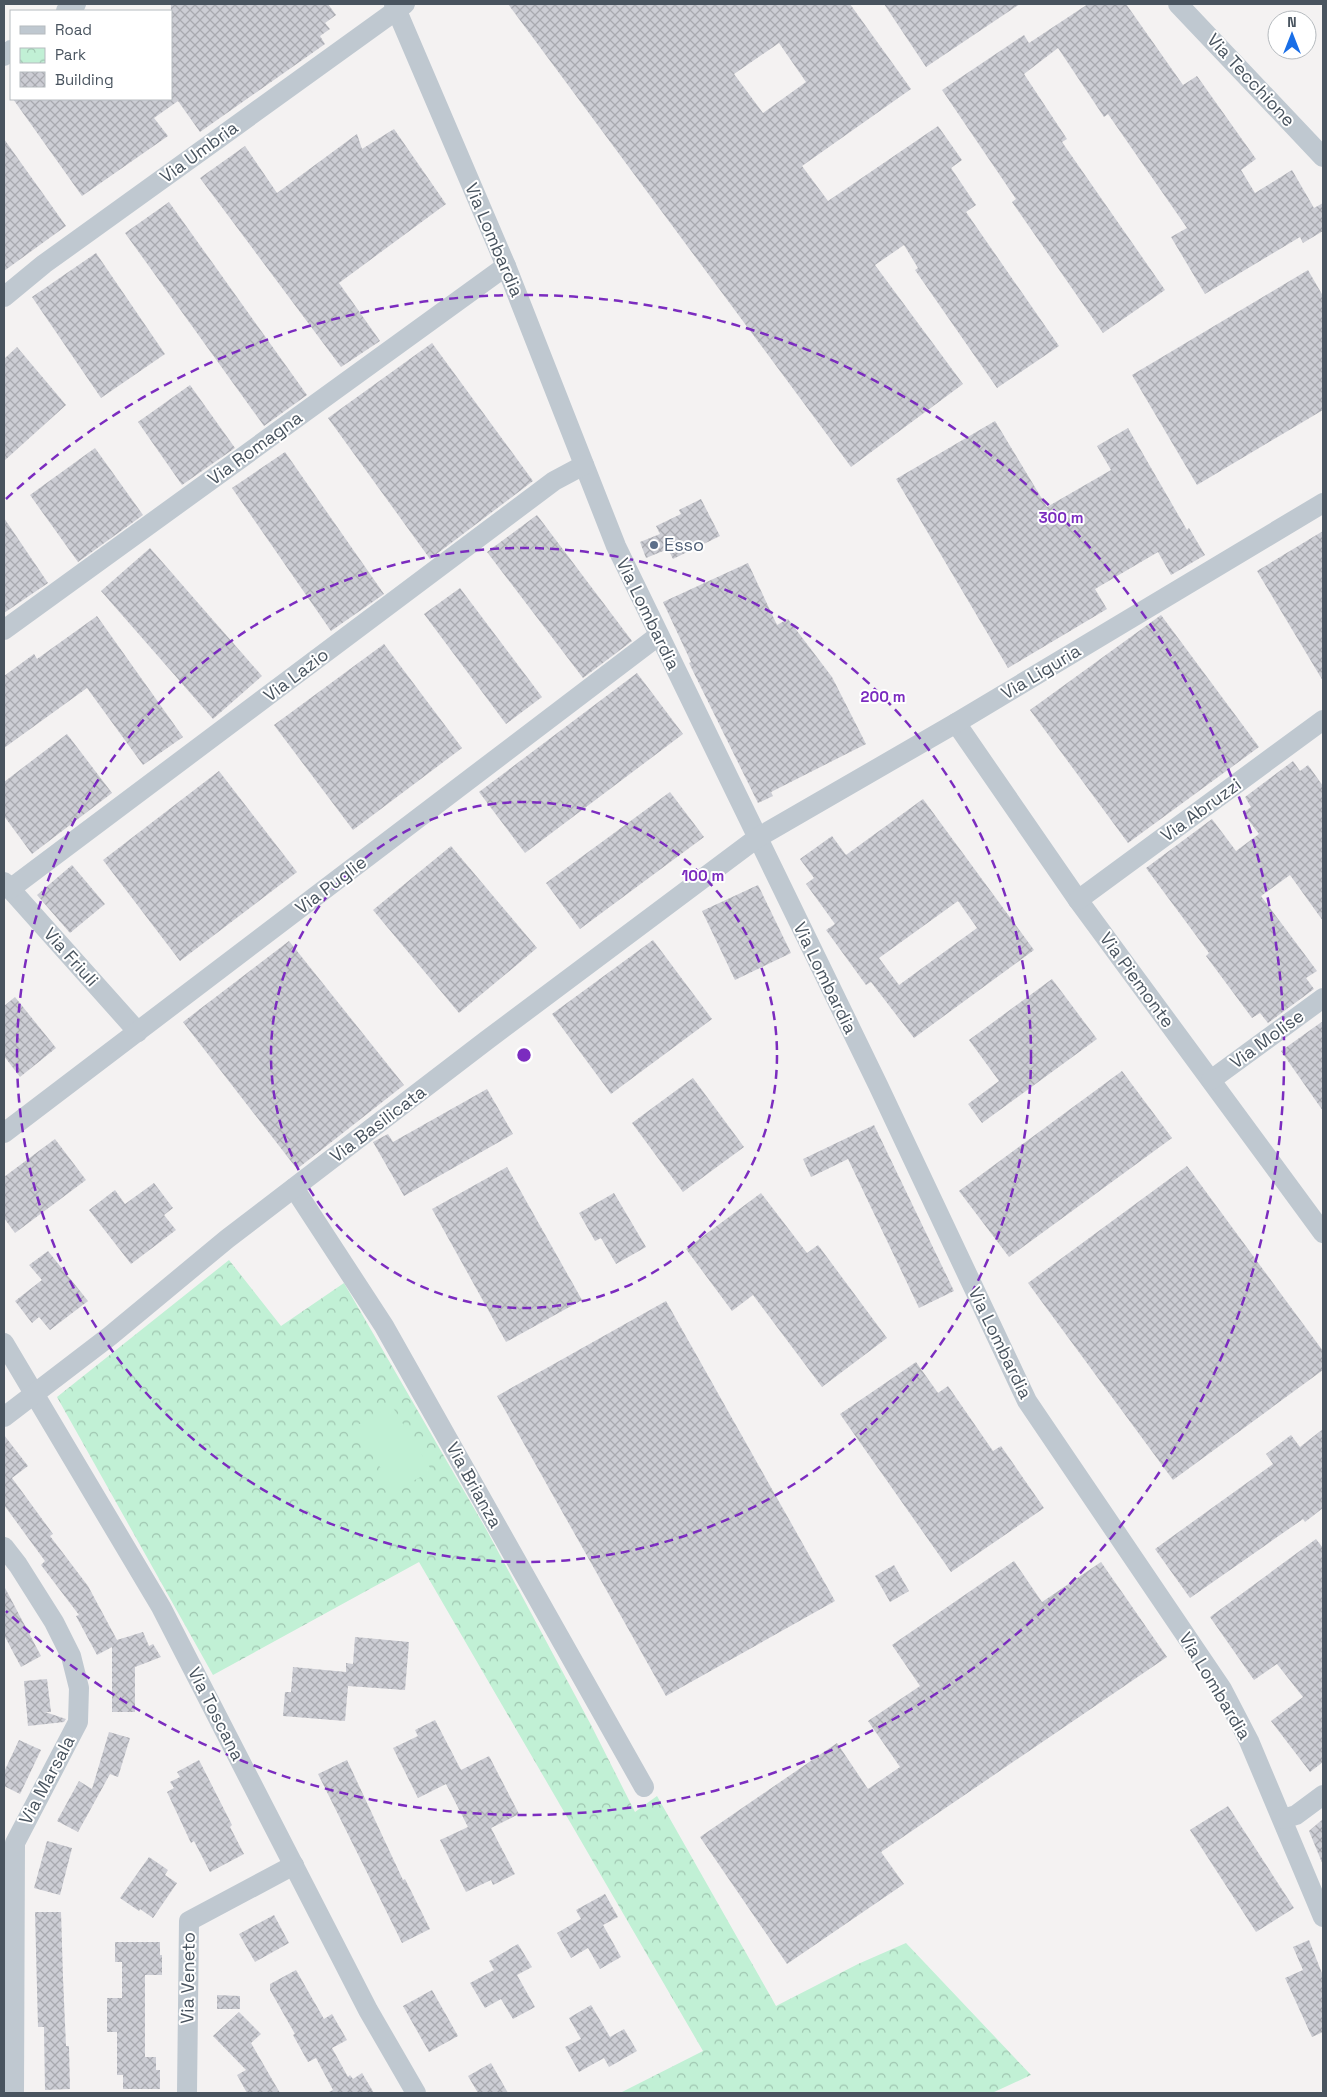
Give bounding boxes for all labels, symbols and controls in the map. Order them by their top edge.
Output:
legend [10,10,172,100]
north arrow [1267,10,1317,60]
text: N [1287,13,1297,31]
text: Road [55,20,92,39]
street label: Via Tecchione [1202,28,1300,131]
text: Park [55,45,86,64]
text: Building [55,70,114,89]
street label: Via Umbria [155,116,242,188]
street label: Via Lombardia [460,179,529,300]
street label: Via Romagna [203,406,307,490]
text: 300 m [1038,508,1084,527]
place label: Esso [664,533,704,556]
marker: Esso [648,539,660,551]
street label: Via Lombardia [611,554,685,673]
street label: Via Liguria [997,639,1085,704]
street label: Via Lazio [259,643,333,707]
text: 200 m [861,687,905,706]
street label: Via Abruzzi [1156,773,1246,847]
street label: Via Puglie [290,850,371,919]
text: 100 m [682,866,724,885]
street label: Via Lombardia [788,918,862,1037]
street label: Via Friuli [39,922,104,991]
street label: Via Piemonte [1095,927,1180,1032]
street label: Via Molise [1225,1004,1308,1073]
centre of rings [515,1046,533,1064]
street label: Via Basilicata [325,1080,430,1167]
street label: Via Lombardia [963,1283,1037,1402]
street label: Via Brianza [441,1438,507,1532]
street label: Via Lombardia [1174,1628,1257,1744]
street label: Via Toscana [183,1663,250,1764]
street label: Via Marsala [13,1731,80,1828]
street label: Via Veneto [175,1932,200,2024]

